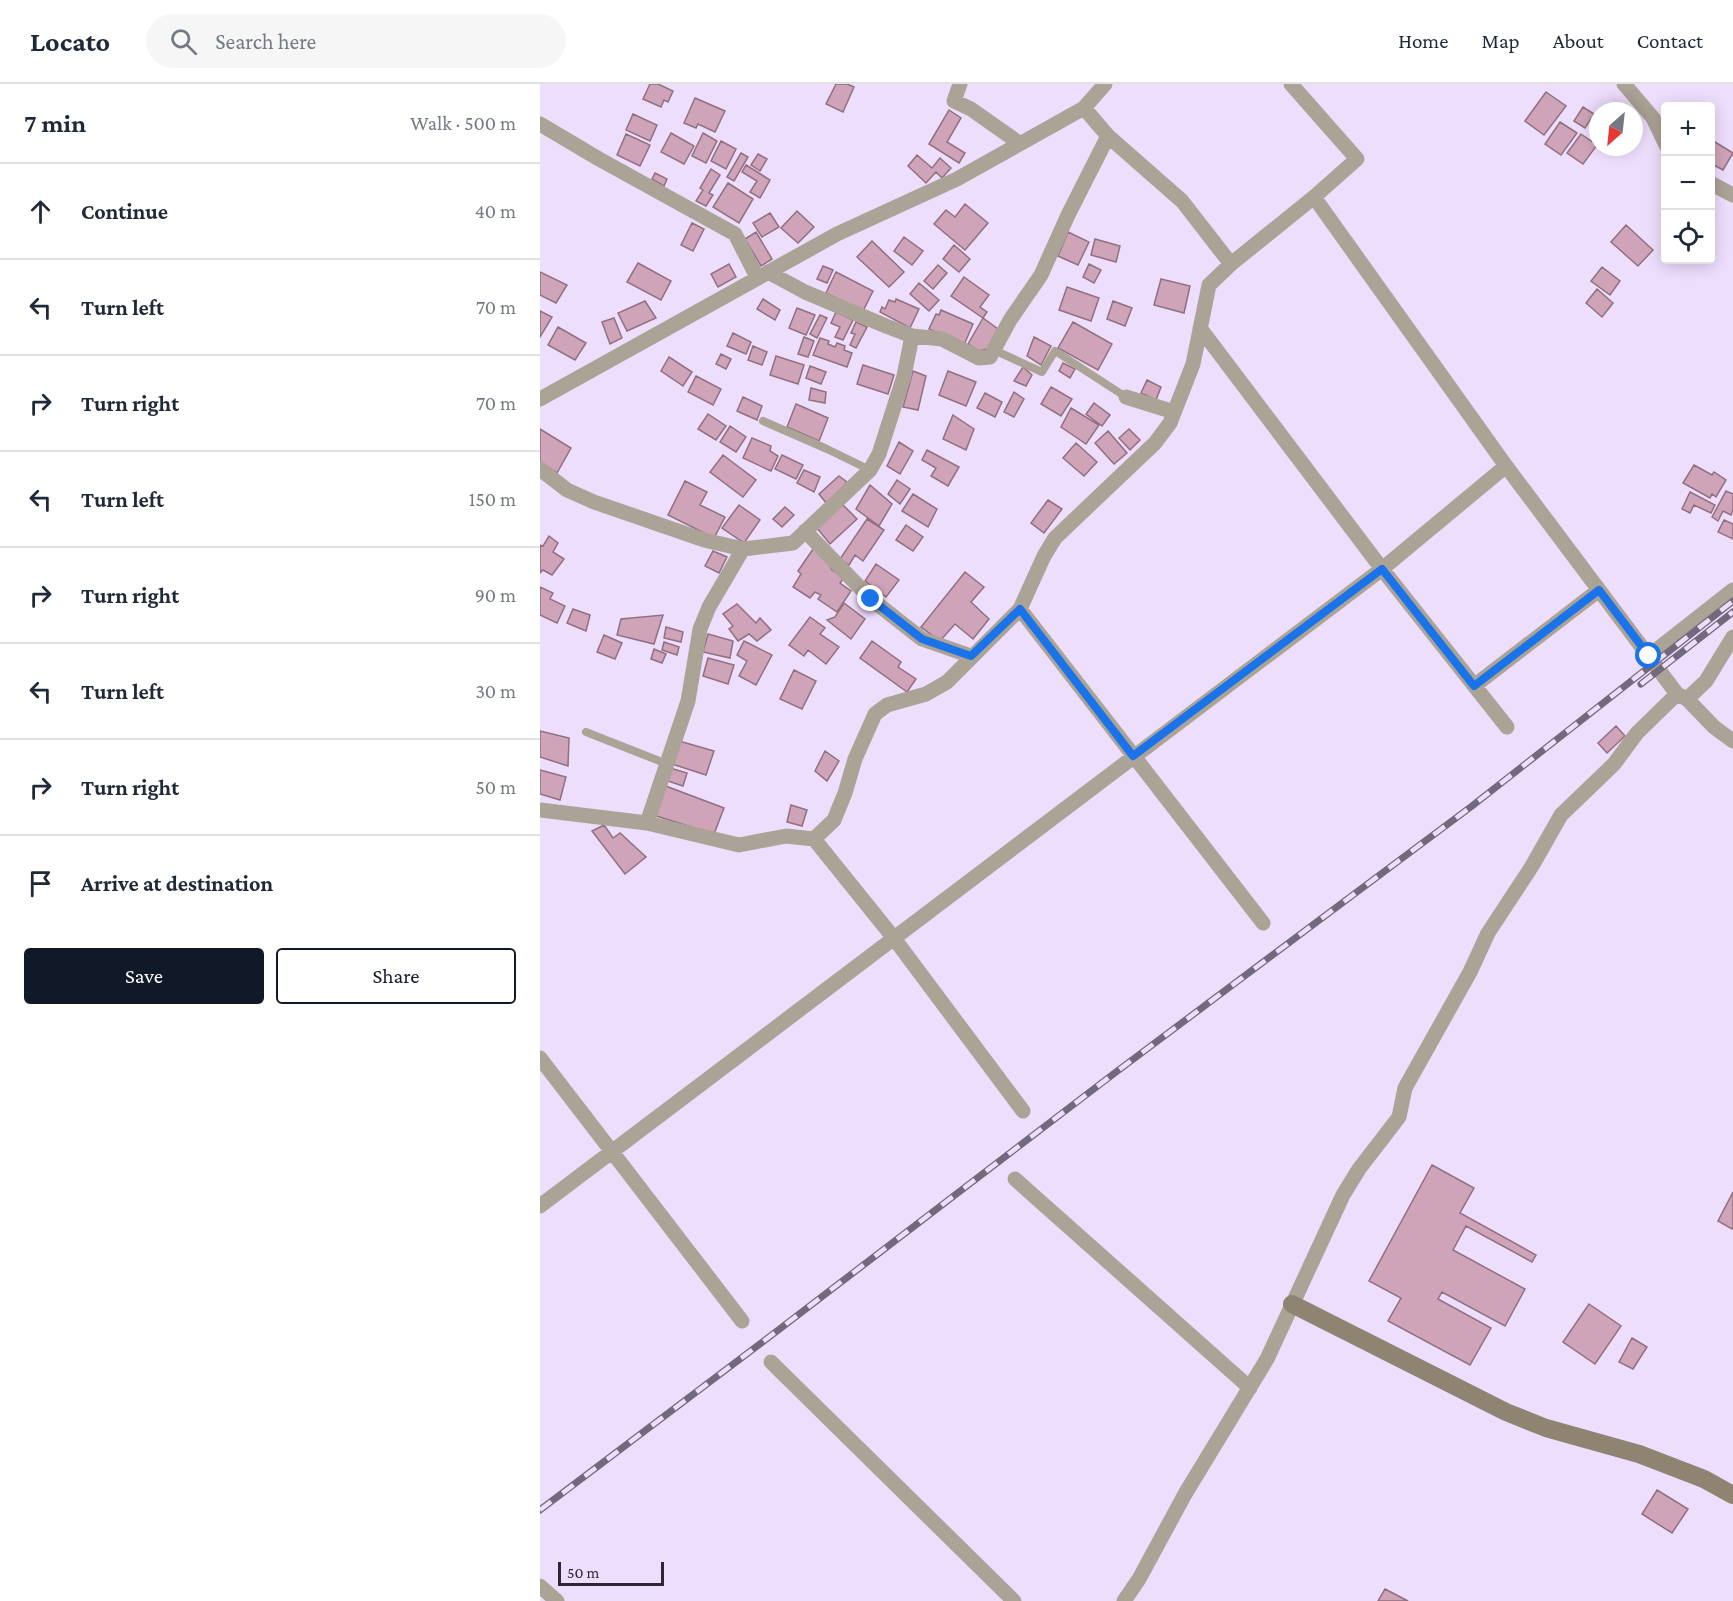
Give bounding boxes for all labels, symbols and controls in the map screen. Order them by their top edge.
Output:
search box [146,14,566,68]
icon: search [167,25,200,58]
text: Locato [30,26,110,57]
text: Search here [215,29,316,54]
text: Home [1398,29,1448,53]
text: Map [1481,29,1520,53]
text: About [1553,29,1604,53]
text: Contact [1637,29,1703,53]
north arrow [1589,102,1643,156]
map controls [1661,102,1715,264]
button: + [1661,102,1715,156]
text: 7 min [24,109,86,138]
text: Walk · 500 m [410,112,516,134]
button: − [1661,156,1715,210]
icon: ahead [24,195,57,228]
text: Continue [81,199,168,224]
text: 40 m [475,200,516,222]
button: locate [1661,210,1715,264]
icon: left [24,291,57,324]
text: Turn left [81,295,164,320]
text: 70 m [476,296,516,318]
icon: right [24,387,57,420]
text: Turn right [81,391,179,416]
text: 70 m [476,392,516,414]
icon: left [24,483,57,516]
text: Turn left [81,487,164,512]
text: 150 m [469,488,516,510]
icon: right [24,579,57,612]
text: Turn right [81,583,179,608]
text: 90 m [475,584,516,606]
route end [857,585,883,611]
route start [1635,642,1661,668]
icon: left [24,675,57,708]
text: Turn left [81,679,164,704]
text: 30 m [475,680,516,702]
icon: right [24,771,57,804]
text: Turn right [81,775,179,800]
text: 50 m [475,776,516,798]
icon: arrive [24,867,57,900]
text: Arrive at destination [81,871,273,896]
button: Save [24,948,264,1004]
button: Share [276,948,516,1004]
scale bar [558,1559,664,1586]
text: 50 m [567,1564,599,1581]

